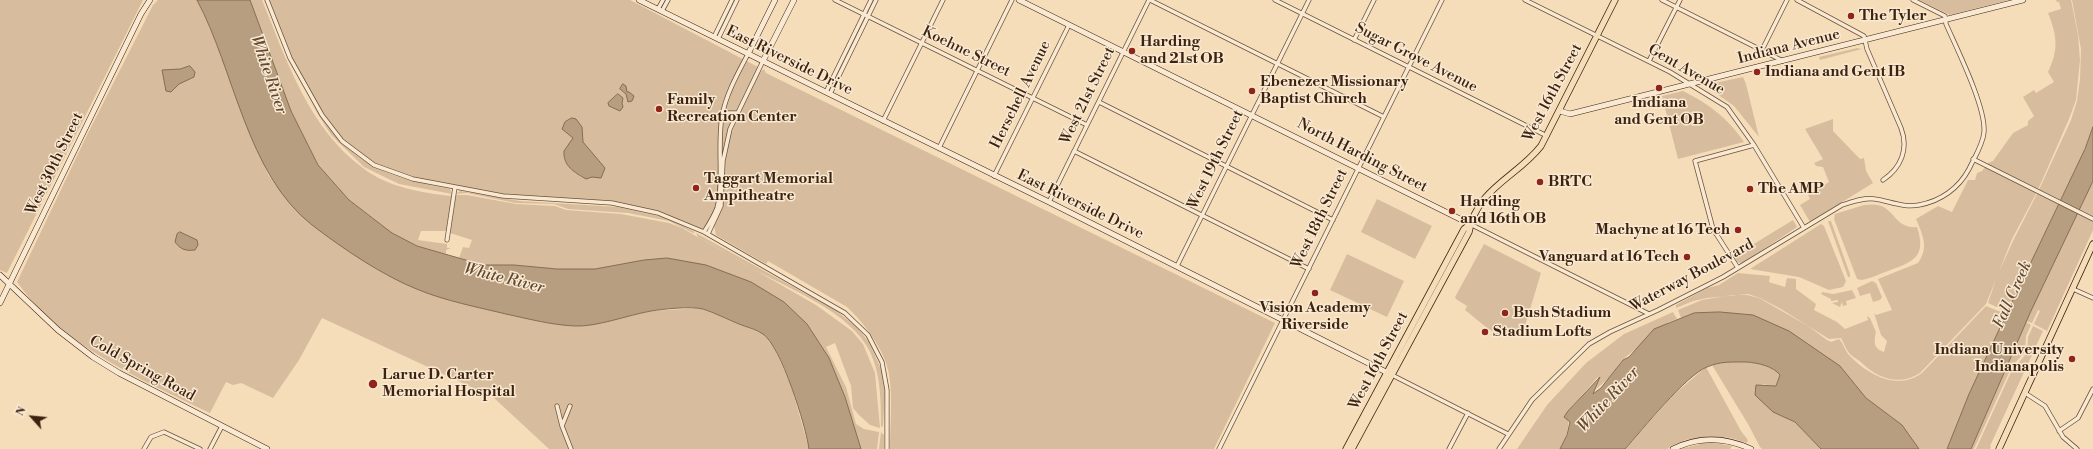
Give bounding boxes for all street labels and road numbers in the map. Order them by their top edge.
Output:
street label: Sugar Grove Avenue [1352,19,1480,97]
street label: East Riverside Drive [723,23,855,99]
street label: Koehne Street [919,23,1013,81]
street label: Indiana Avenue [1736,26,1842,68]
street label: Herschell Avenue [987,38,1055,152]
street label: West 16th Street [1520,41,1586,145]
street label: Gent Avenue [1645,41,1727,99]
street label: West 21st Street [1057,44,1119,148]
street label: West 19th Street [1184,107,1248,213]
street label: West 30th Street [22,110,88,218]
street label: North Harding Street [1294,115,1430,197]
street label: West 18th Street [1288,166,1352,272]
street label: East Riverside Drive [1014,167,1146,243]
street label: Waterway Boulevard [1627,236,1757,316]
street label: West 16th Street [1346,309,1412,413]
street label: Cold Spring Road [86,332,198,406]

